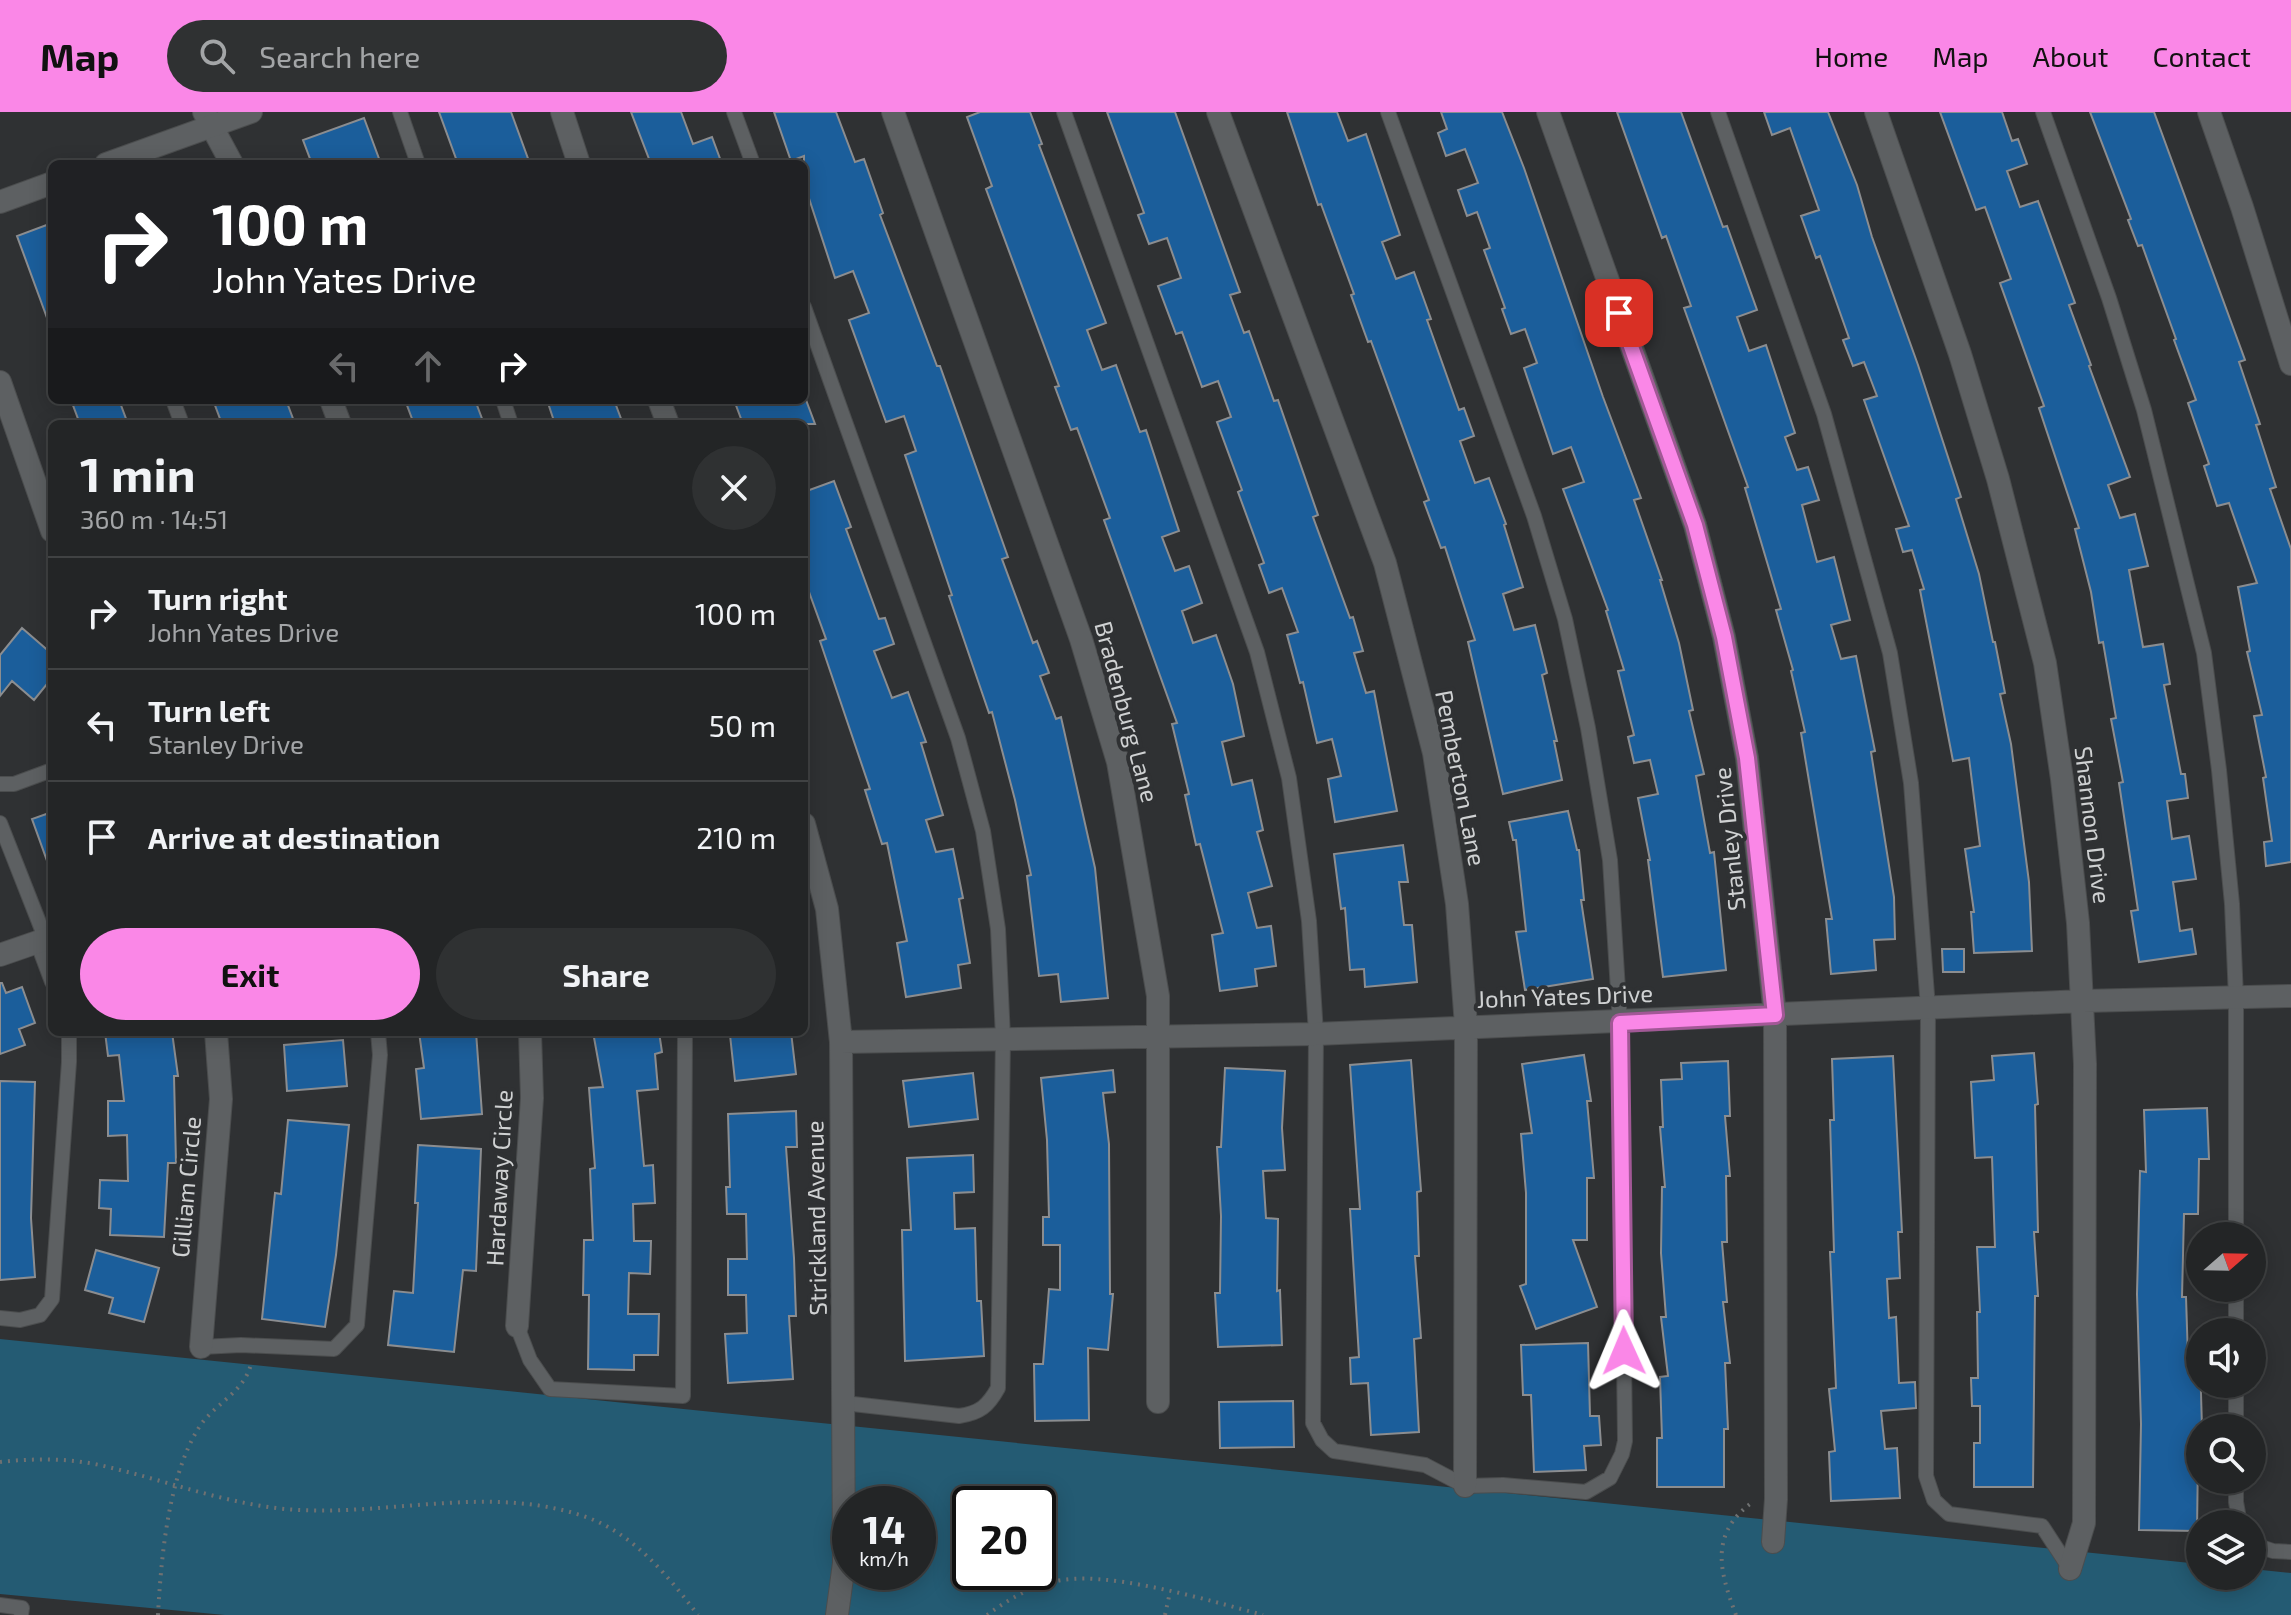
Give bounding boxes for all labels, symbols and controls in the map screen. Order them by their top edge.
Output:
search box [167,20,727,92]
text: Map [40,33,119,79]
icon: search [195,34,239,78]
text: Search here [259,38,420,74]
text: Home [1814,39,1888,73]
text: Map [1932,39,1989,73]
text: About [2033,39,2108,73]
text: Contact [2152,39,2251,73]
text: 100 m [212,189,368,256]
icon: right [80,192,184,296]
text: John Yates Drive [212,257,477,300]
pin [1585,279,1653,347]
icon: arrive [1597,291,1641,335]
icon: left [322,344,366,388]
icon: ahead [406,344,450,388]
icon: right [490,344,534,388]
text: 1 min [80,444,196,502]
button: close [692,446,776,530]
text: 360 m · 14:51 [80,503,228,534]
text: Turn right [148,580,288,616]
icon: right [80,591,124,635]
text: 100 m [695,595,776,631]
text: John Yates Drive [148,616,339,647]
street label: Bradenburg Lane [1089,618,1166,805]
street label: Pemberton Lane [1430,687,1493,868]
text: Turn left [148,692,270,728]
icon: left [80,703,124,747]
text: 50 m [709,707,776,743]
text: Stanley Drive [148,728,304,759]
street label: Shannon Drive [2069,744,2118,905]
street label: Stanley Drive [1707,766,1750,912]
icon: arrive [80,815,124,859]
text: Arrive at destination [148,819,440,855]
text: 210 m [696,819,776,855]
button: Exit [80,928,420,1020]
button: Share [436,928,776,1020]
street label: John Yates Drive [1476,978,1654,1013]
street label: Hardaway Circle [479,1089,518,1267]
street label: Gilliam Circle [165,1115,206,1259]
street label: Strickland Avenue [799,1120,832,1316]
north arrow [2186,1222,2266,1302]
map controls [2186,1222,2266,1590]
position arrow [1582,1309,1666,1393]
button: sound [2186,1318,2266,1398]
button: search [2186,1414,2266,1494]
speed limit sign: 20 [952,1486,1056,1590]
text: 14 [863,1504,905,1552]
button: layers [2186,1510,2266,1590]
text: km/h [859,1546,909,1570]

